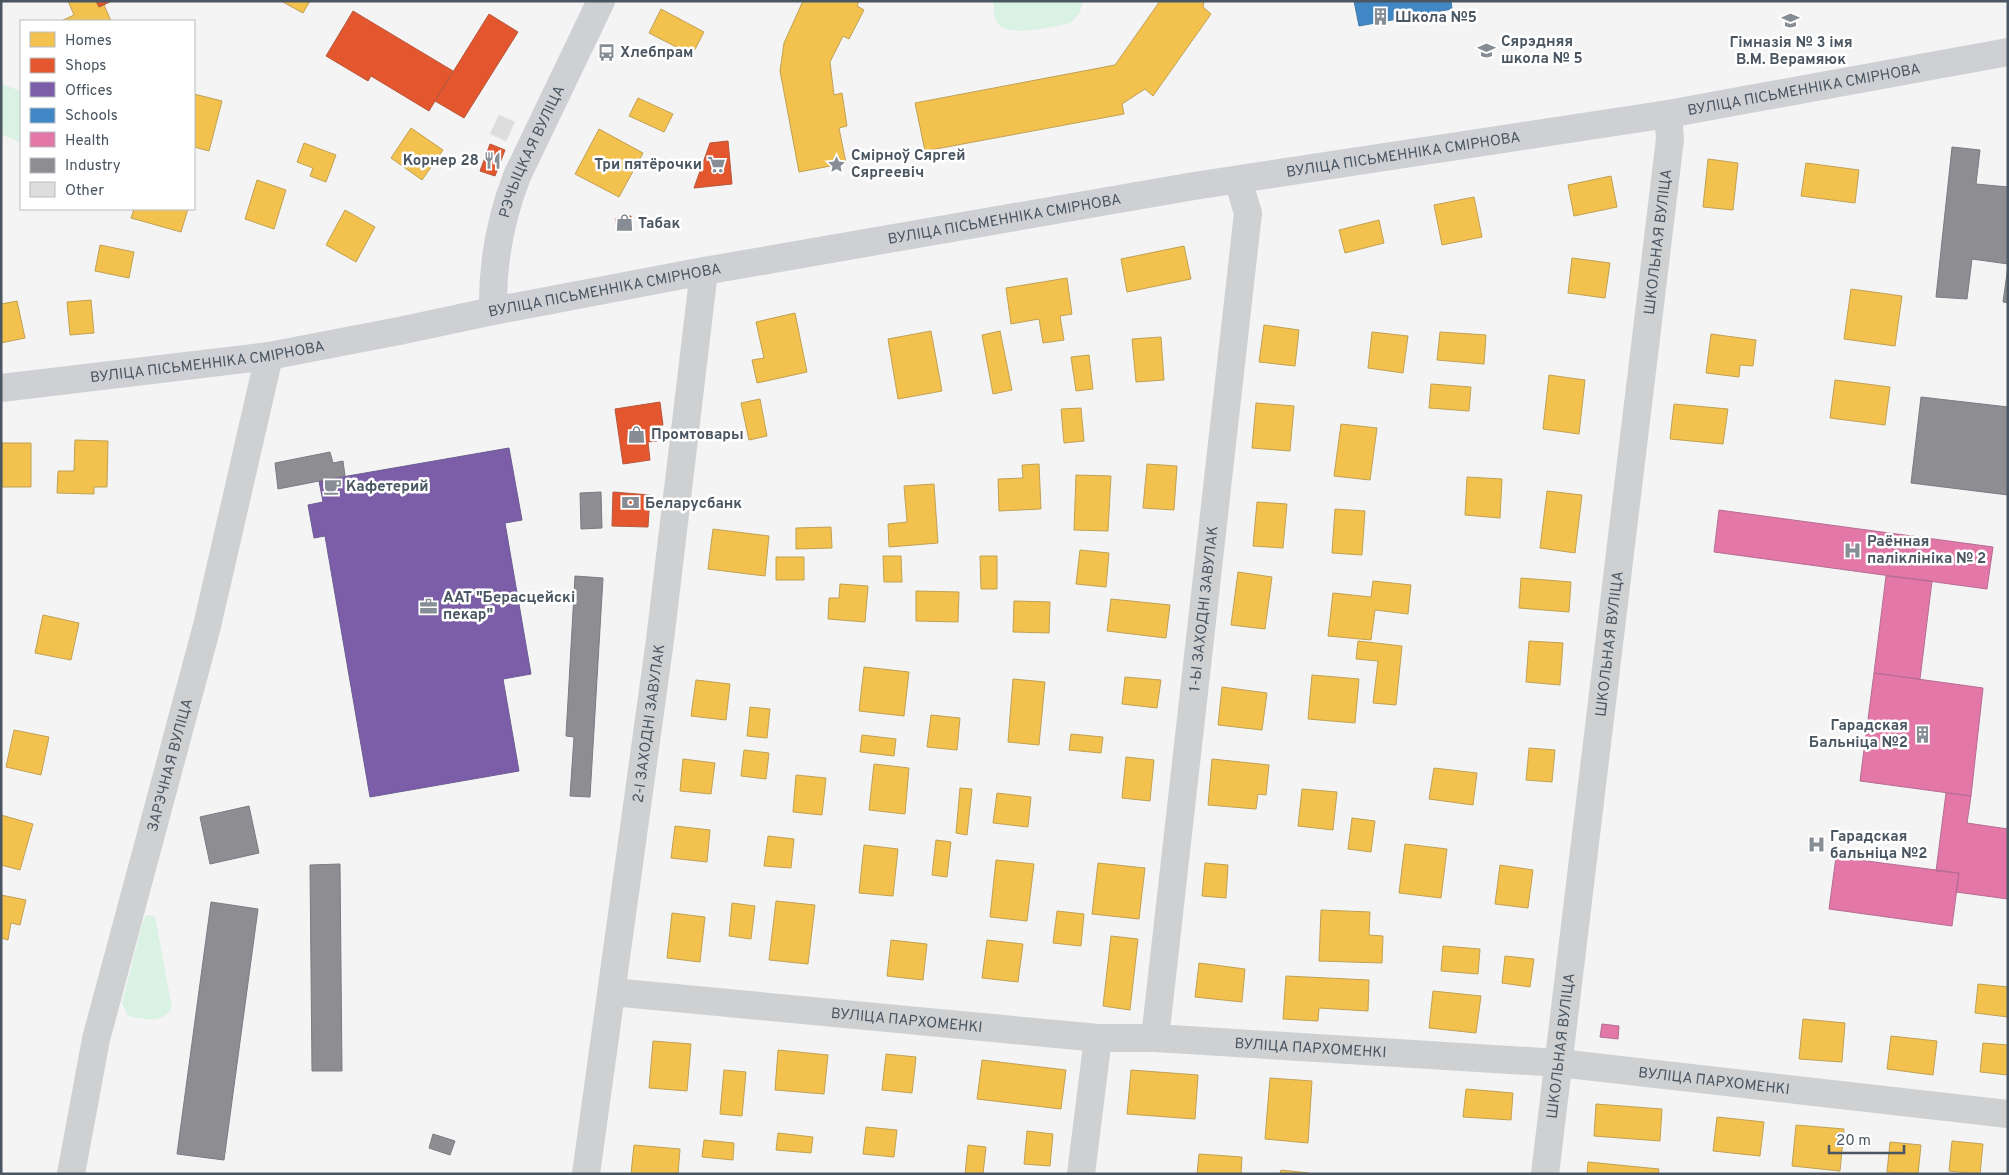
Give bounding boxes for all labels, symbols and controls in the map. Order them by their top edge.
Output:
building icon: Школа №5 [1371,7,1391,27]
place label: Школа №5 [1395,9,1477,28]
school or university icon: Гімназія № 3 імя В.М. Верамяюк [1781,11,1801,31]
legend [20,20,195,210]
text: Homes [65,32,112,51]
place label: Сярэдняя школа № 5 [1501,33,1583,69]
place label: Гімназія № 3 імя В.М. Верамяюк [1729,34,1853,70]
school or university icon: Сярэдняя школа № 5 [1477,40,1497,60]
bus stop icon: Хлебпрам [596,42,616,62]
place label: Хлебпрам [620,44,693,63]
text: Shops [65,57,106,76]
street label: ВУЛІЦА ПІСЬМЕННІКА СМІРНОВА [1686,60,1922,121]
text: Offices [65,82,112,101]
street label: РЭЧЫЦКАЯ ВУЛІЦА [496,83,570,220]
text: Schools [65,107,118,126]
street label: ВУЛІЦА ПІСЬМЕННІКА СМІРНОВА [1285,129,1522,183]
text: Health [65,132,109,151]
place label: Смірноў Сяргей Сяргеевіч [851,147,965,183]
restaurant icon: Корнер 28 [483,150,503,170]
place label: Корнер 28 [403,152,479,171]
supermarket icon: Три пятёрочки [706,154,726,174]
place icon: Смірноў Сяргей Сяргеевіч [827,154,847,174]
place label: Три пятёрочки [594,156,702,175]
text: Industry [65,157,121,176]
street label: ШКОЛЬНАЯ ВУЛІЦА [1641,168,1677,316]
text: Other [65,182,104,201]
street label: ВУЛІЦА ПІСЬМЕННІКА СМІРНОВА [886,191,1123,250]
shop icon: Табак [614,213,634,233]
place label: Табак [638,215,680,234]
street label: ВУЛІЦА ПІСЬМЕННІКА СМІРНОВА [487,260,723,323]
street label: ВУЛІЦА ПІСЬМЕННІКА СМІРНОВА [89,337,326,388]
shop icon: Промтовары [627,424,647,444]
place label: Промтовары [651,426,744,445]
cafe icon: Кафетерий [322,476,342,496]
place label: Кафетерий [346,478,428,497]
bank icon: Беларусбанк [621,493,641,513]
place label: Беларусбанк [645,495,742,514]
street label: 1-Ы ЗАХОДНІ ЗАВУЛАК [1186,525,1224,693]
place label: Раённая паліклініка № 2 [1867,533,1986,569]
hospital icon: Раённая паліклініка № 2 [1843,540,1863,560]
street label: ШКОЛЬНАЯ ВУЛІЦА [1592,570,1629,718]
place label: ААТ "Берасцейскі пекар" [443,589,575,625]
office icon: ААТ "Берасцейскі пекар" [419,596,439,616]
street label: 2-І ЗАХОДНІ ЗАВУЛАК [630,643,670,804]
street label: ЗАРЭЧНАЯ ВУЛІЦА [144,697,198,834]
place label: Гарадская Бальніца №2 [1809,717,1908,753]
building icon: Гарадская Бальніца №2 [1912,724,1932,744]
place label: Гарадская бальніца №2 [1830,828,1927,864]
hospital icon: Гарадская бальніца №2 [1806,835,1826,855]
street label: ШКОЛЬНАЯ ВУЛІЦА [1544,972,1580,1120]
street label: ВУЛІЦА ПАРХОМЕНКІ [830,1005,983,1038]
street label: ВУЛІЦА ПАРХОМЕНКІ [1234,1035,1387,1063]
street label: ВУЛІЦА ПАРХОМЕНКІ [1637,1064,1791,1100]
scale bar [1829,1122,1904,1154]
text: 20 m [1836,1132,1871,1151]

